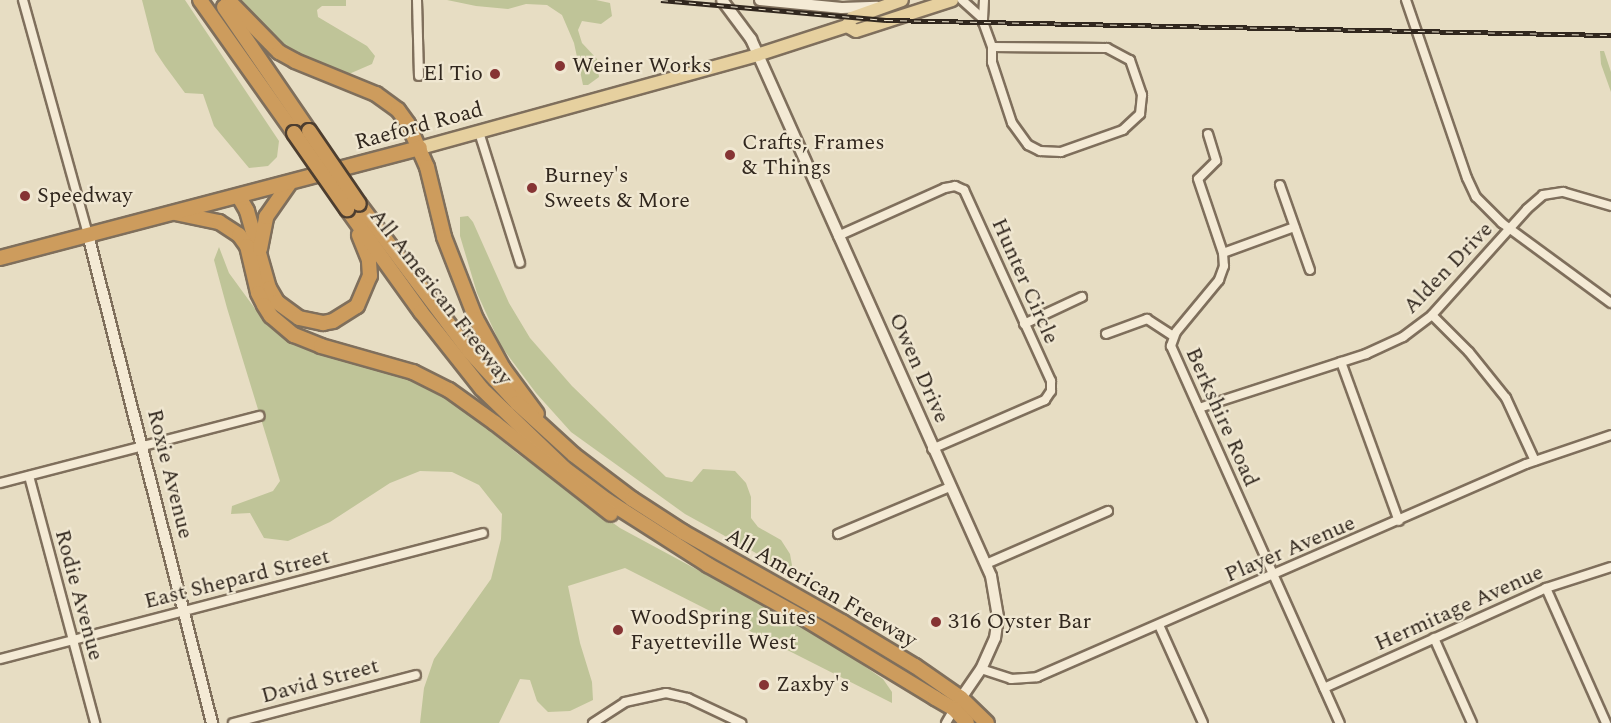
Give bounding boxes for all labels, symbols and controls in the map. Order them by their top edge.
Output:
place label: Weiner Works [572,53,711,79]
marker: Weiner Works [553,59,567,73]
place label: El Tio [423,61,483,87]
marker: El Tio [488,67,502,81]
street label: Raeford Road [352,96,486,156]
place label: Crafts, Frames & Things [742,129,885,180]
marker: Crafts, Frames & Things [723,148,737,162]
place label: Burney's Sweets & More [544,162,690,214]
marker: Burney's Sweets & More [525,181,539,195]
place label: Speedway [37,183,133,209]
marker: Speedway [18,189,32,203]
street label: All American Freeway [364,204,518,390]
street label: Hunter Circle [986,214,1064,348]
street label: Alden Drive [1398,216,1498,320]
street label: Owen Drive [883,309,955,427]
street label: Berkshire Road [1180,343,1264,491]
street label: Roxie Avenue [141,406,199,542]
street label: Player Avenue [1221,510,1359,588]
street label: All American Freeway [721,522,921,654]
street label: Rodie Avenue [49,527,109,663]
street label: East Shepard Street [141,543,333,615]
street label: Hermitage Avenue [1371,559,1547,657]
place label: WoodSpring Suites Fayetteville West [630,604,816,656]
place label: 316 Oyster Bar [948,609,1091,635]
marker: 316 Oyster Bar [929,615,943,629]
marker: WoodSpring Suites Fayetteville West [611,623,625,637]
street label: David Street [258,653,382,709]
place label: Zaxby's [776,672,849,698]
marker: Zaxby's [757,678,771,692]

